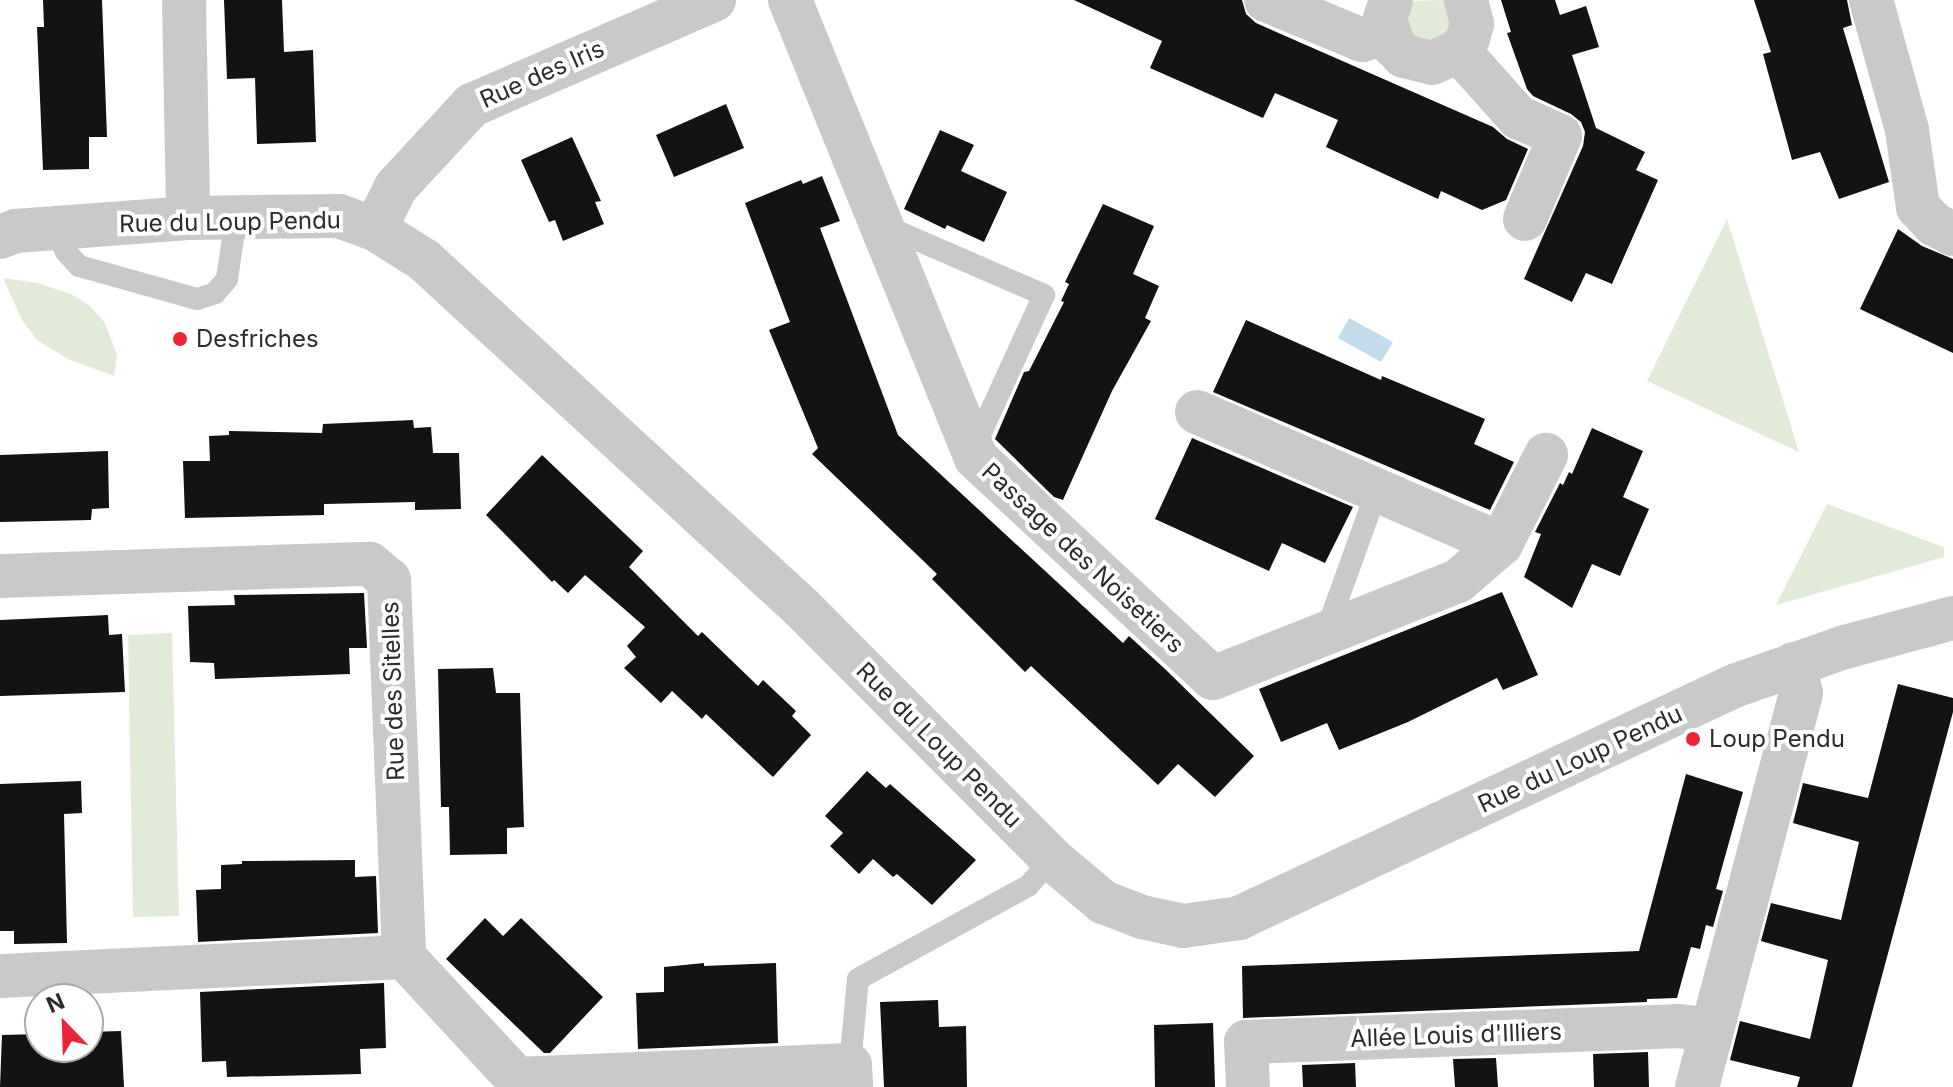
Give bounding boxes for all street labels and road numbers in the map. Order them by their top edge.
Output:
street label: Rue des Iris [475,34,609,114]
street label: Rue du Loup Pendu [119,206,341,238]
street label: Passage des Noisetiers [976,457,1190,659]
street label: Rue des Sitelles [375,601,411,781]
street label: Rue du Loup Pendu [850,656,1028,834]
street label: Rue du Loup Pendu [1473,699,1687,819]
street label: Allée Louis d'Illiers [1350,1017,1562,1053]

